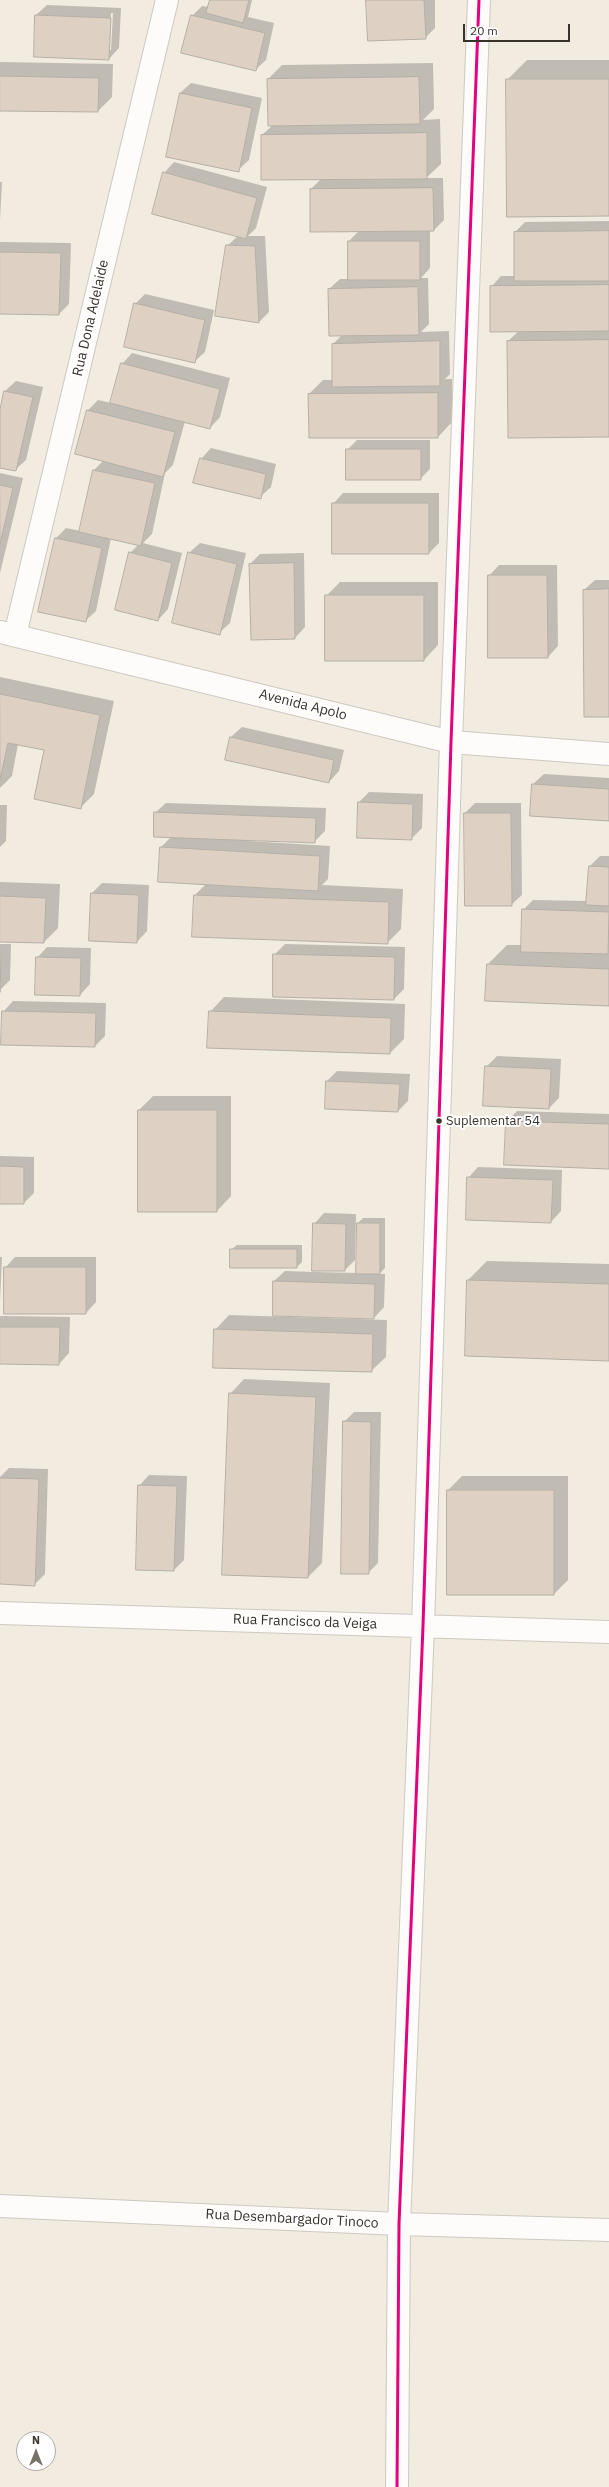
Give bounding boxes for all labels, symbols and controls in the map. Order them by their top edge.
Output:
scale bar [465,16,572,42]
text: 20 m [470,23,498,38]
street label: Rua Dona Adelaide [69,258,113,378]
street label: Avenida Apolo [257,686,349,724]
place label: Suplementar 54 [446,1113,540,1129]
marker: Suplementar 54 [434,1116,444,1126]
street label: Rua Francisco da Veiga [233,1611,377,1633]
street label: Rua Desembargador Tinoco [205,2206,379,2232]
north arrow [16,2431,56,2471]
text: N [32,2433,40,2447]

